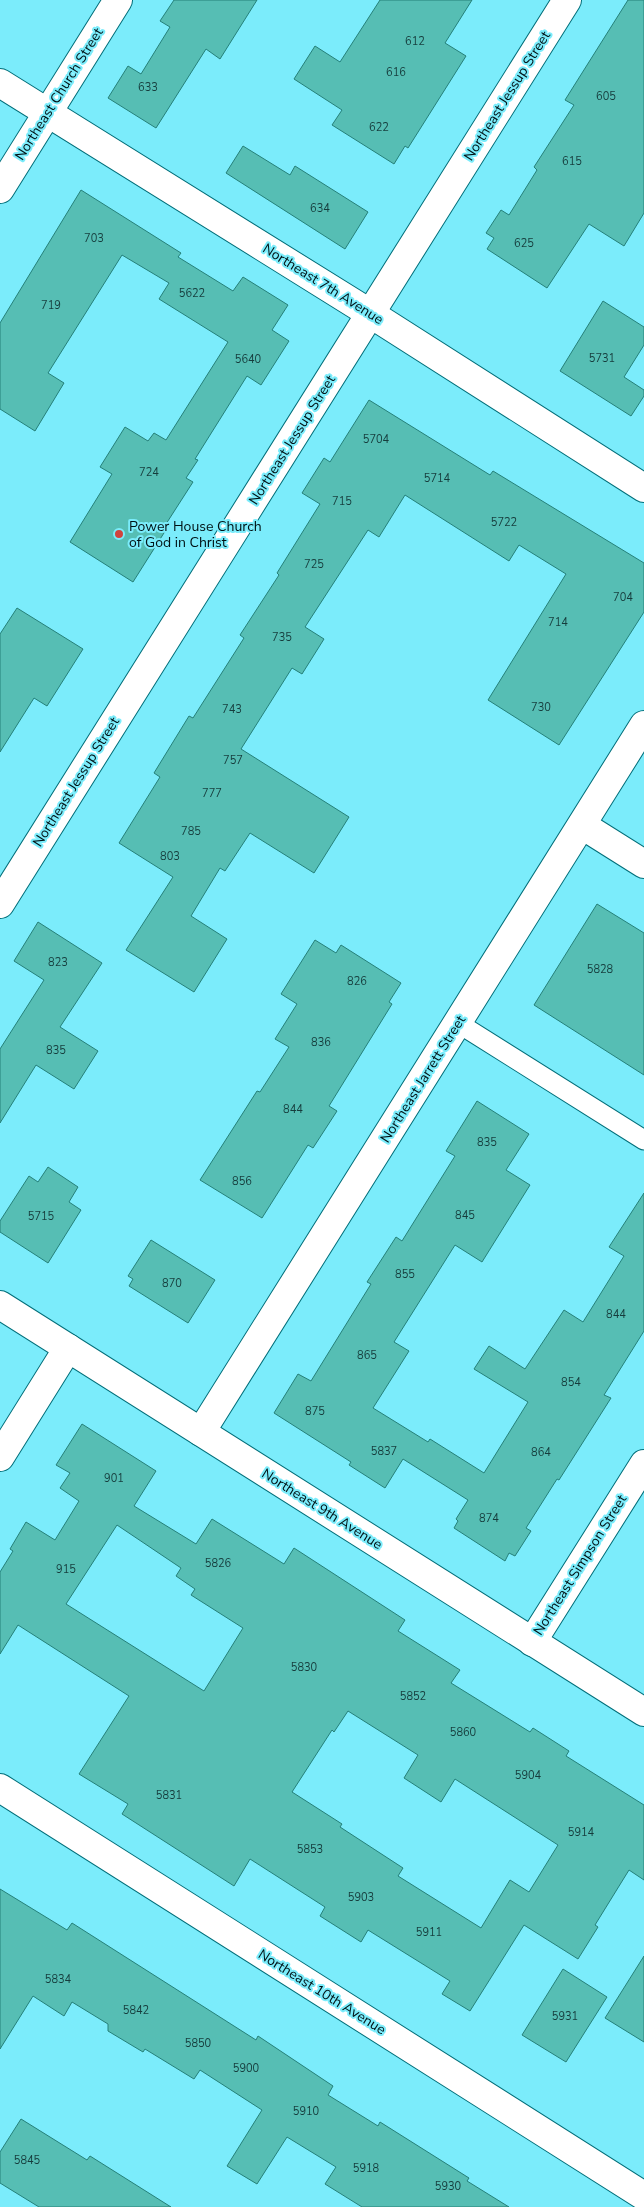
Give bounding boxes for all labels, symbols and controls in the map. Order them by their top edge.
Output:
street label: Northeast Church Street [10,24,108,164]
street label: Northeast Jessup Street [459,27,555,164]
house number: 612 [405,34,425,49]
house number: 616 [386,65,406,80]
house number: 633 [138,80,158,95]
house number: 605 [596,89,616,104]
house number: 622 [369,120,389,135]
house number: 615 [562,154,582,169]
house number: 634 [310,201,330,216]
house number: 703 [84,231,104,246]
house number: 625 [514,236,534,251]
street label: Northeast 7th Avenue [259,239,387,329]
house number: 5622 [179,286,205,301]
house number: 719 [41,298,61,313]
house number: 5731 [589,351,615,366]
house number: 5640 [235,352,262,367]
street label: Northeast Jessup Street [244,371,340,508]
house number: 5704 [363,432,390,447]
house number: 724 [139,465,159,480]
house number: 5714 [424,471,451,486]
house number: 715 [332,494,352,509]
house number: 5722 [491,515,517,530]
place label: Power House Church of God in Christ [129,517,262,552]
marker: Power House Church of God in Christ [113,528,125,540]
house number: 725 [304,557,324,572]
house number: 704 [613,590,633,605]
house number: 714 [548,615,568,630]
house number: 735 [272,630,292,645]
house number: 730 [531,700,551,715]
house number: 743 [222,702,242,717]
street label: Northeast Jessup Street [28,713,124,850]
house number: 757 [223,753,243,768]
house number: 777 [202,786,222,801]
house number: 785 [181,824,201,839]
house number: 803 [160,849,180,864]
house number: 823 [48,955,68,970]
house number: 5828 [587,962,614,977]
house number: 826 [347,974,367,989]
street label: Northeast Jarrett Street [376,1011,470,1146]
house number: 836 [311,1035,331,1050]
house number: 835 [46,1043,66,1058]
house number: 844 [283,1102,303,1117]
house number: 835 [477,1135,497,1150]
house number: 856 [232,1174,252,1189]
house number: 845 [455,1208,475,1223]
house number: 5715 [28,1209,55,1224]
house number: 855 [395,1267,415,1282]
house number: 870 [162,1276,182,1291]
house number: 844 [606,1307,626,1322]
house number: 865 [357,1348,377,1363]
house number: 854 [561,1375,581,1390]
house number: 875 [305,1404,325,1419]
house number: 5837 [371,1444,397,1459]
house number: 864 [531,1445,551,1460]
street label: Northeast 9th Avenue [258,1464,386,1554]
house number: 901 [104,1471,124,1486]
street label: Northeast Simpson Street [529,1491,631,1639]
house number: 874 [479,1511,499,1526]
house number: 5826 [205,1556,232,1571]
house number: 915 [56,1562,76,1577]
house number: 5830 [291,1660,318,1675]
house number: 5852 [400,1689,426,1704]
house number: 5860 [450,1725,477,1740]
house number: 5904 [515,1768,542,1783]
house number: 5831 [156,1788,182,1803]
house number: 5914 [568,1825,595,1840]
house number: 5853 [297,1842,323,1857]
house number: 5903 [348,1890,374,1905]
house number: 5911 [416,1925,442,1940]
street label: Northeast 10th Avenue [255,1945,389,2039]
house number: 5834 [45,1972,72,1987]
house number: 5842 [123,2003,149,2018]
house number: 5931 [552,2009,578,2024]
house number: 5850 [185,2036,212,2051]
house number: 5900 [233,2061,260,2076]
house number: 5910 [293,2104,320,2119]
house number: 5845 [14,2153,41,2168]
house number: 5918 [353,2161,380,2176]
house number: 5930 [435,2179,462,2194]

